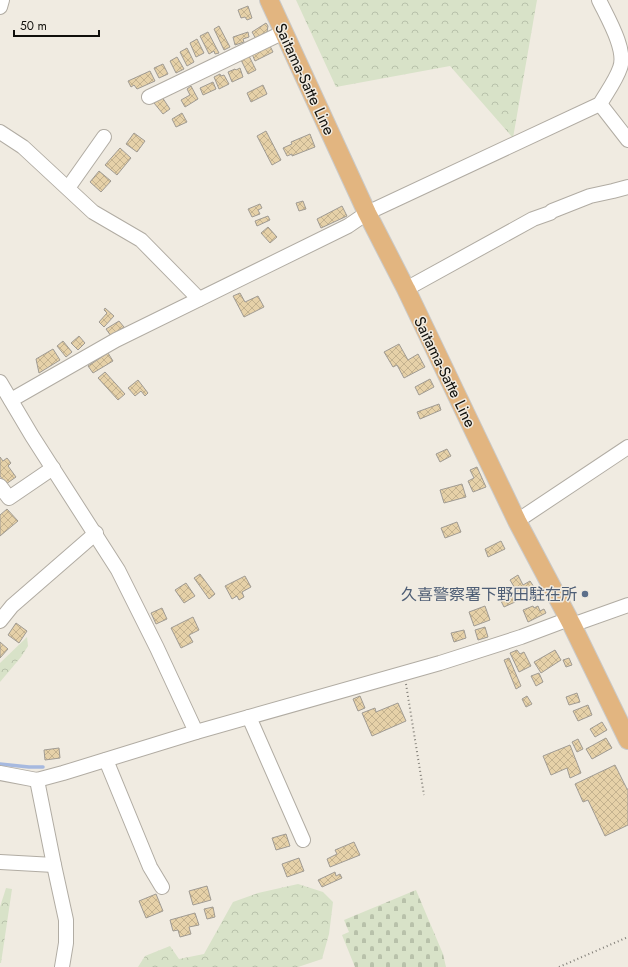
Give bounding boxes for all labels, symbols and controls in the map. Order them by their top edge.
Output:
scale bar [14,12,99,38]
text: 50 m [20,17,47,35]
street label: Saitama-Satte Line [269,19,341,139]
street label: Saitama-Satte Line [408,313,482,431]
place label: 久喜警察署下野田駐在所 [401,583,577,606]
marker: 久喜警察署下野田駐在所 [580,589,590,599]

